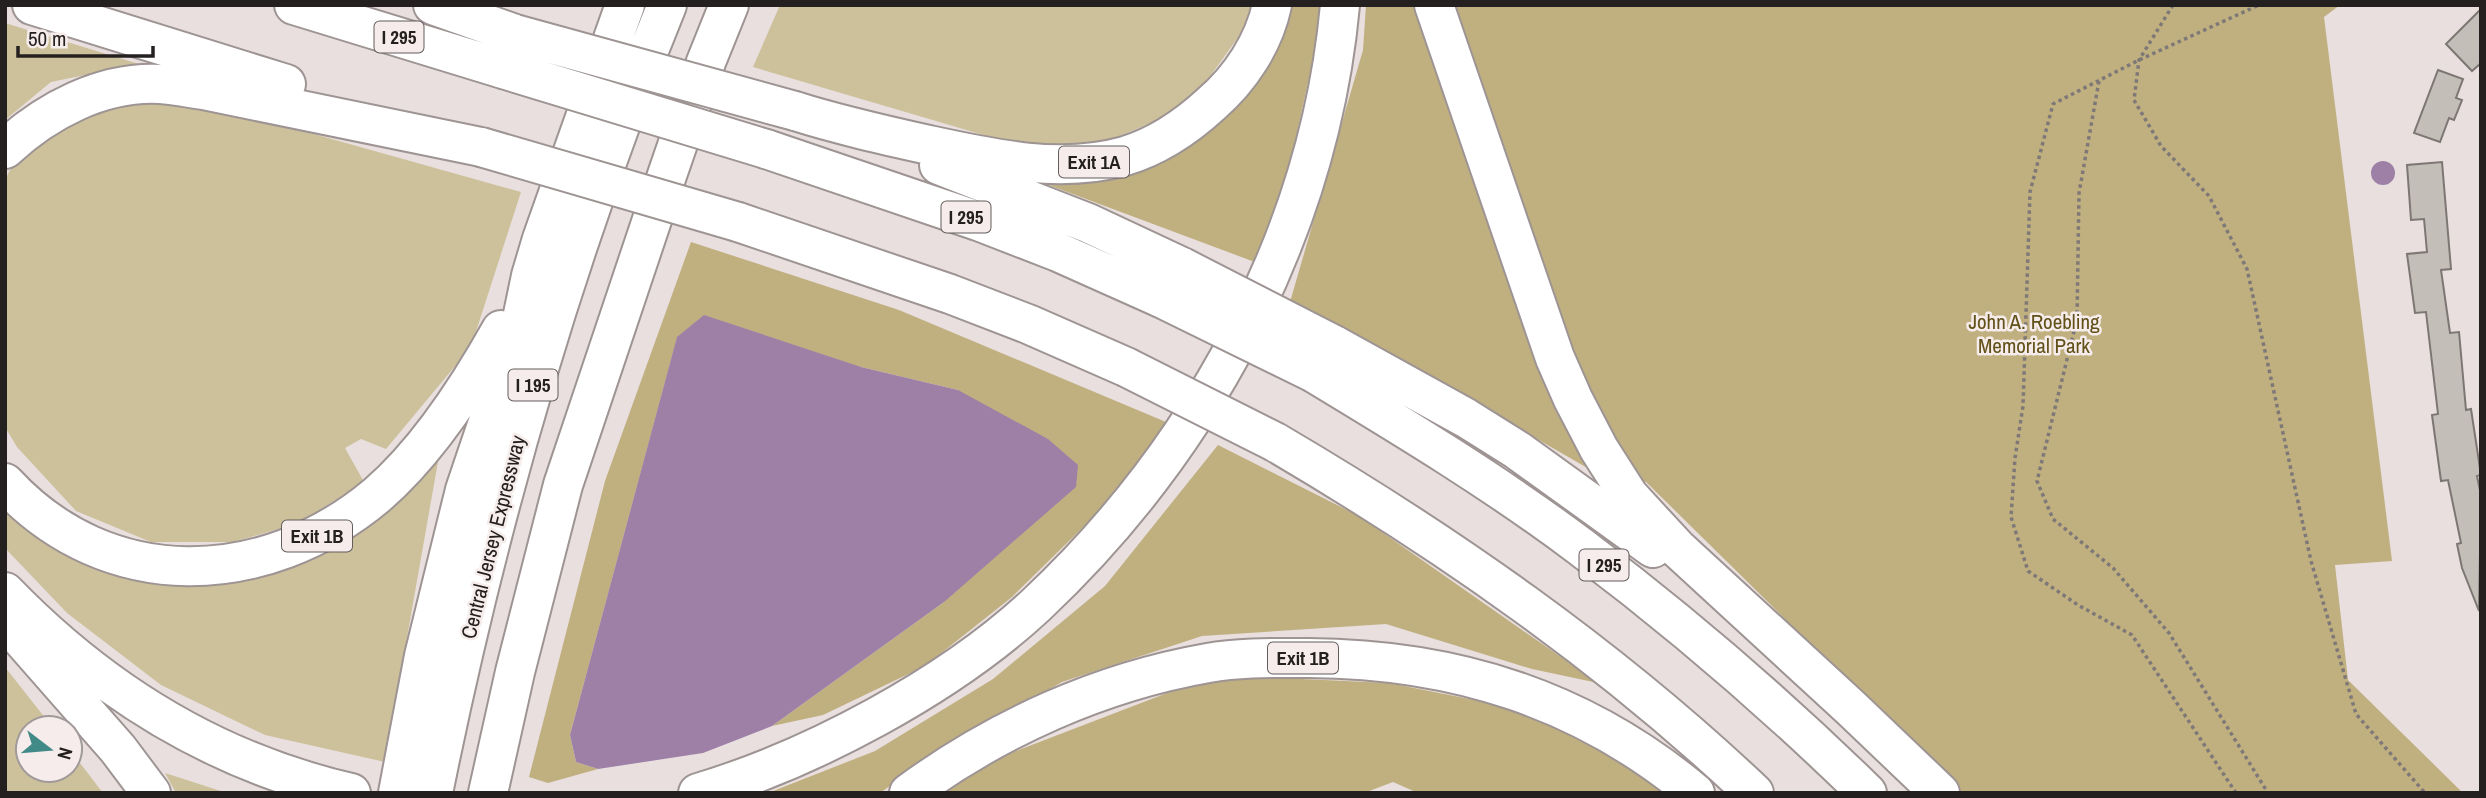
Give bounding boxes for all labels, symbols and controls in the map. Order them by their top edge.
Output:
scale bar [18,14,152,58]
road number: I 295 [374,22,424,52]
text: 50 m [28,24,66,53]
road number: Exit 1A [1059,146,1129,178]
road number: I 295 [942,202,990,232]
park label: John A. Roebling Memorial Park [1968,307,2100,360]
road number: I 195 [508,370,558,400]
street label: Central Jersey Expressway [454,432,532,642]
road number: Exit 1B [282,520,352,552]
road number: I 295 [1580,550,1628,580]
road number: Exit 1B [1268,642,1338,674]
north arrow [14,714,84,784]
text: N [51,745,79,763]

